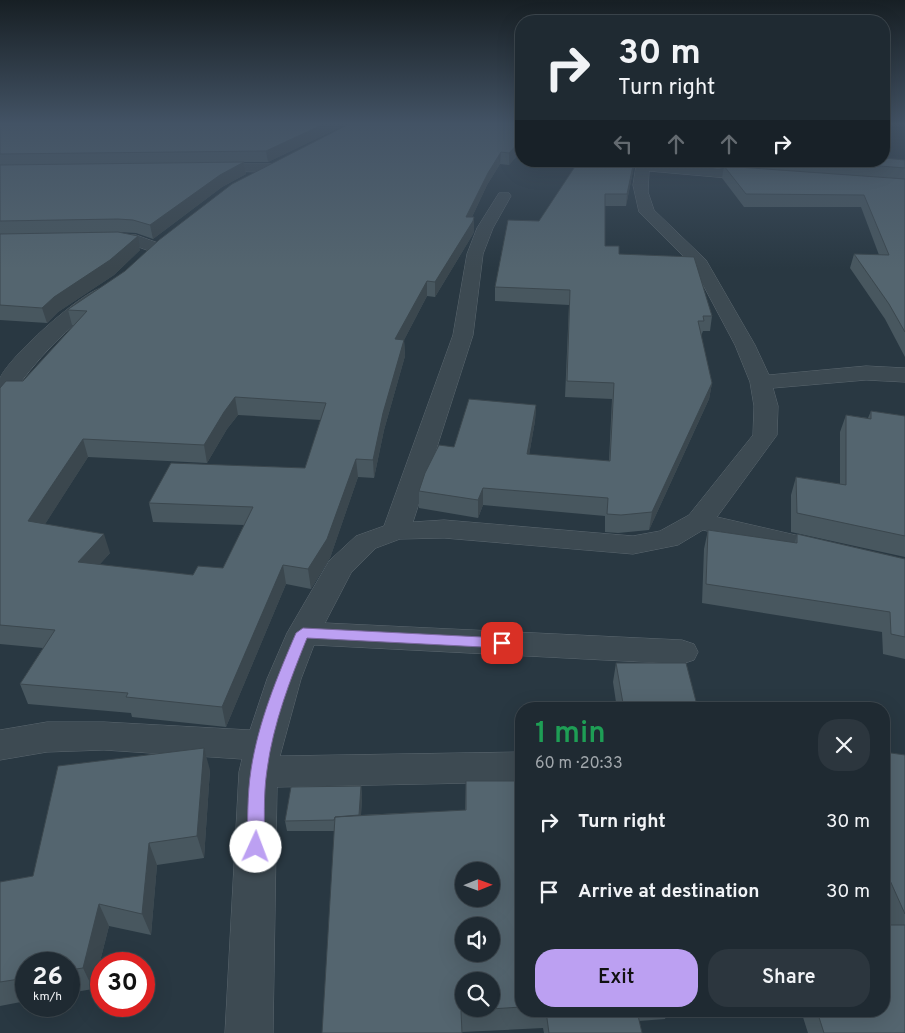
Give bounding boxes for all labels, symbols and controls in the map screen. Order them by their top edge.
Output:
text: 30 m [618,32,701,76]
icon: right [535,35,600,100]
text: Turn right [618,75,715,102]
icon: left [609,130,637,158]
icon: ahead [662,130,690,158]
icon: ahead [715,130,743,158]
icon: right [768,130,796,158]
pin [481,622,523,664]
icon: arrive [488,629,516,657]
text: 1 min [535,716,606,753]
button: close [818,719,870,771]
text: 60 m · 20:33 [535,754,623,774]
icon: right [535,808,563,836]
text: Turn right [578,810,666,834]
text: 30 m [826,810,870,834]
position arrow [229,820,281,872]
north arrow [455,862,500,908]
map controls [455,862,500,1017]
icon: arrive [535,878,563,906]
text: Arrive at destination [578,880,759,904]
text: 30 m [826,880,870,904]
button: sound [455,917,500,962]
button: Exit [535,949,698,1007]
button: Share [708,949,870,1007]
speed limit sign: 30 [90,952,155,1017]
text: 26 [32,962,63,994]
button: search [455,972,500,1017]
text: km/h [33,989,62,1005]

